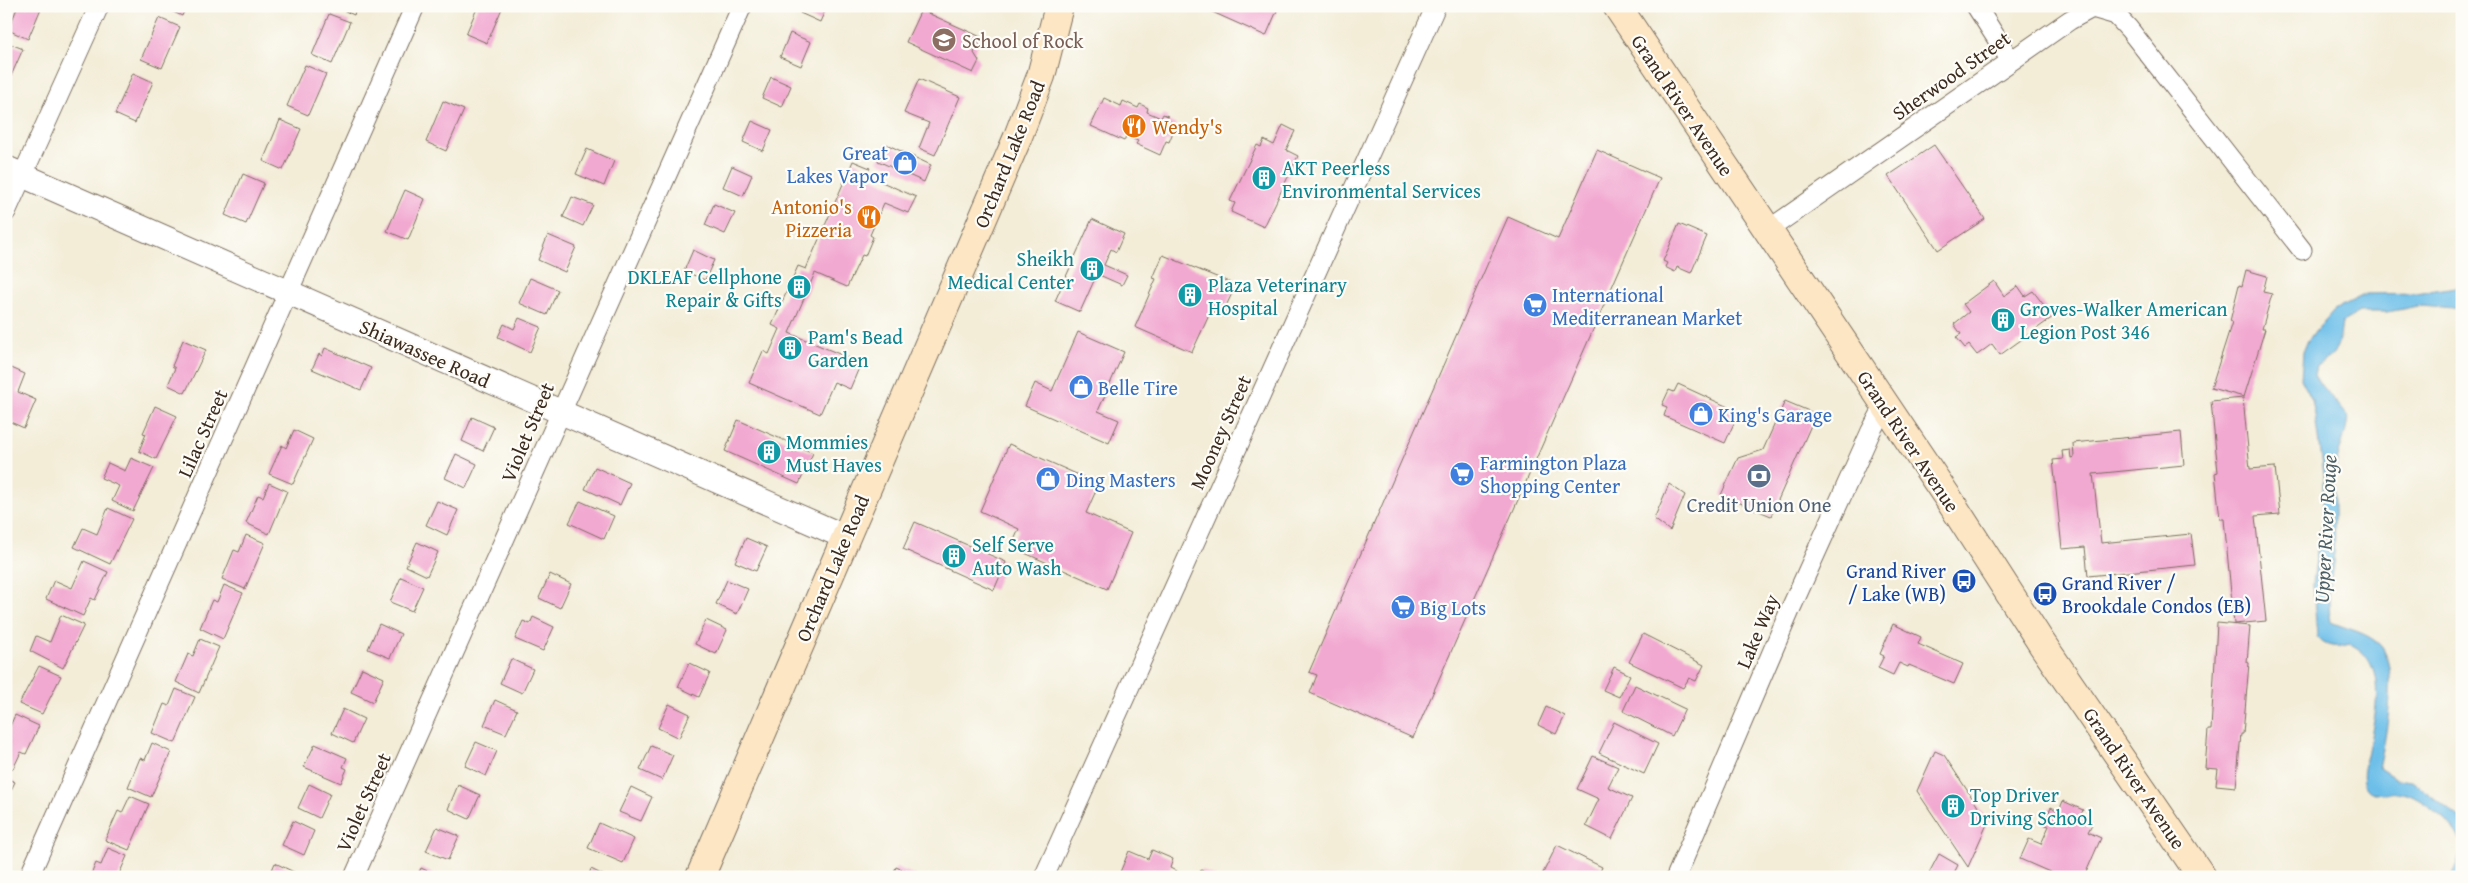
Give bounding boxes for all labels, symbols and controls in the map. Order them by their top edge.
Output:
street label: Sherwood Street [1886,23,2016,127]
place label: School of Rock [962,26,1084,55]
school or university icon: School of Rock [931,27,957,53]
street label: Grand River Avenue [1625,28,1741,182]
street label: Orchard Lake Road [966,75,1052,232]
place label: Wendy's [1152,112,1223,141]
restaurant icon: Wendy's [1121,113,1147,139]
place label: Great Lakes Vapor [787,138,888,190]
shop icon: Great Lakes Vapor [892,150,918,176]
place label: AKT Peerless Environmental Services [1282,153,1481,205]
building icon: AKT Peerless Environmental Services [1251,165,1277,191]
place label: Antonio's Pizzeria [771,192,853,244]
restaurant icon: Antonio's Pizzeria [856,204,882,230]
place label: Sheikh Medical Center [947,244,1074,296]
building icon: Sheikh Medical Center [1079,256,1105,282]
place label: DKLEAF Cellphone Repair & Gifts [628,262,782,314]
place label: Plaza Veterinary Hospital [1208,270,1347,322]
building icon: DKLEAF Cellphone Repair & Gifts [786,274,812,300]
place label: International Mediterranean Market [1552,280,1742,332]
building icon: Plaza Veterinary Hospital [1177,282,1203,308]
supermarket icon: International Mediterranean Market [1522,292,1548,318]
place label: Groves-Walker American Legion Post 346 [2020,294,2228,346]
building icon: Groves-Walker American Legion Post 346 [1990,307,2016,333]
street label: Shiawassee Road [355,311,495,395]
place label: Pam's Bead Garden [808,322,903,374]
building icon: Pam's Bead Garden [777,335,803,361]
street label: Grand River Avenue [1851,364,1967,518]
street label: Mooney Street [1182,370,1258,494]
place label: Belle Tire [1098,373,1178,402]
shop icon: Belle Tire [1068,374,1094,400]
street label: Violet Street [493,378,561,486]
street label: Lilac Street [170,384,234,482]
place label: King's Garage [1718,400,1832,429]
shop icon: King's Garage [1688,401,1714,427]
place label: Mommies Must Haves [786,427,882,479]
building icon: Mommies Must Haves [756,439,782,465]
place label: Farmington Plaza Shopping Center [1480,448,1627,500]
water label: Upper River Rouge [2306,454,2344,604]
supermarket icon: Farmington Plaza Shopping Center [1449,461,1475,487]
bank icon: Credit Union One [1746,463,1772,489]
place label: Ding Masters [1066,465,1176,494]
shop icon: Ding Masters [1035,466,1061,492]
street label: Orchard Lake Road [788,490,876,646]
place label: Credit Union One [1687,490,1831,519]
place label: Self Serve Auto Wash [972,530,1061,582]
building icon: Self Serve Auto Wash [941,543,967,569]
place label: Grand River / Lake (WB) [1846,556,1946,608]
bus stop icon: Grand River / Lake (WB) [1951,568,1977,594]
place label: Grand River / Brookdale Condos (EB) [2062,568,2251,620]
bus stop icon: Grand River / Brookdale Condos (EB) [2032,581,2058,607]
street label: Lake Way [1728,589,1786,673]
place label: Big Lots [1420,593,1486,622]
supermarket icon: Big Lots [1390,594,1416,620]
street label: Grand River Avenue [2077,701,2193,855]
street label: Violet Street [328,748,398,856]
place label: Top Driver Driving School [1970,780,2093,832]
building icon: Top Driver Driving School [1940,793,1966,819]

